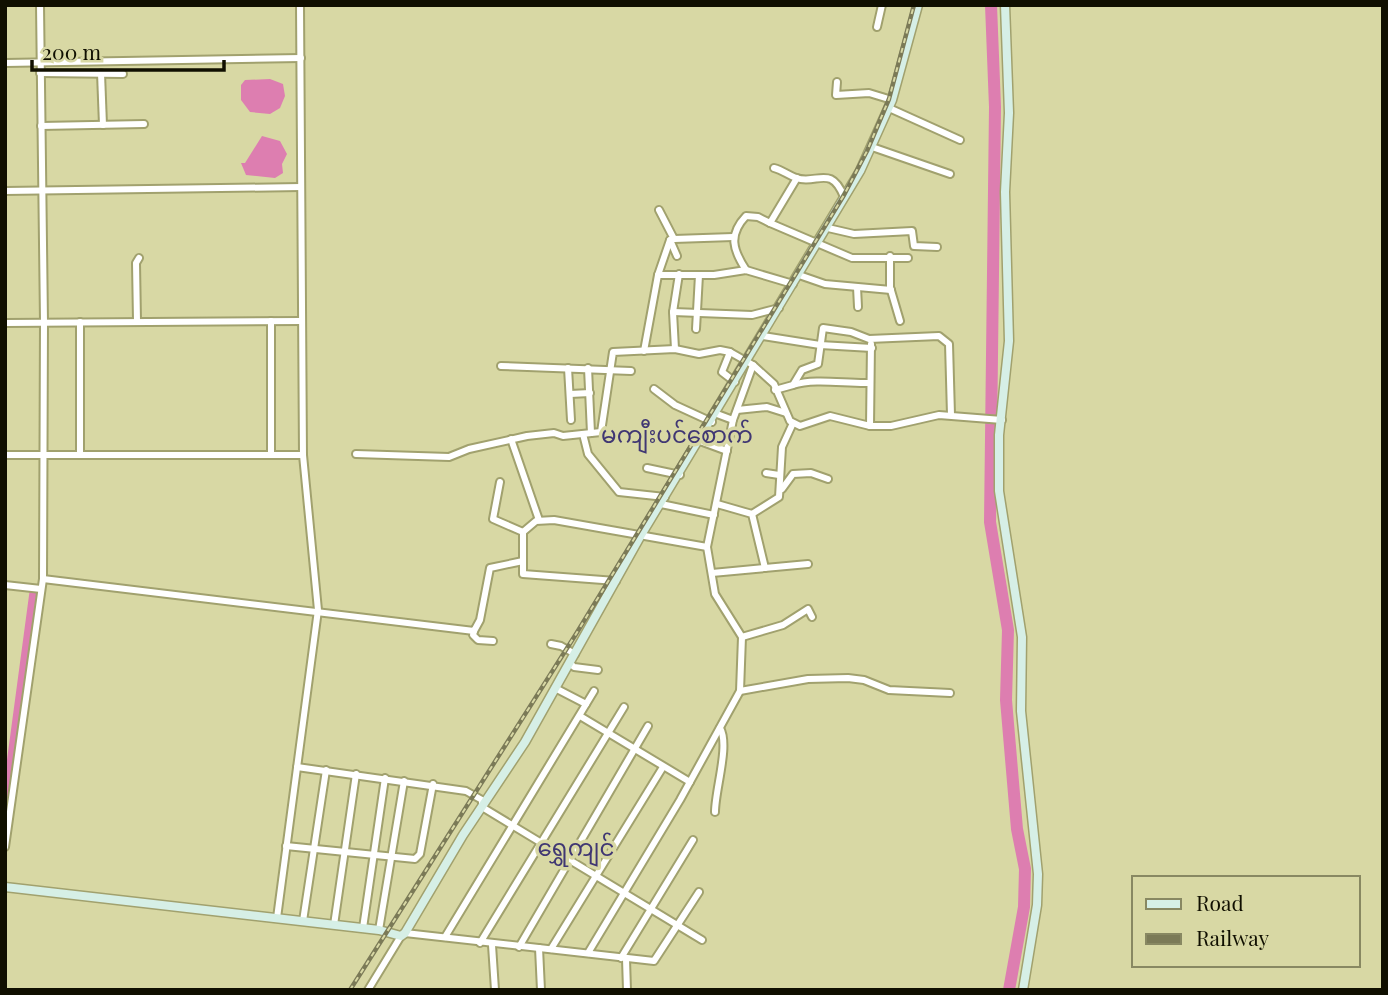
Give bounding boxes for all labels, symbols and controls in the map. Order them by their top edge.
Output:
scale bar [32,28,224,72]
text: 200 m [42,37,101,65]
district label: မကျီးပင်စောက် [601,418,753,454]
district label: ရွှေကျင် [538,831,614,867]
legend [1132,876,1360,967]
text: Road [1196,888,1244,916]
text: Railway [1196,923,1270,951]

